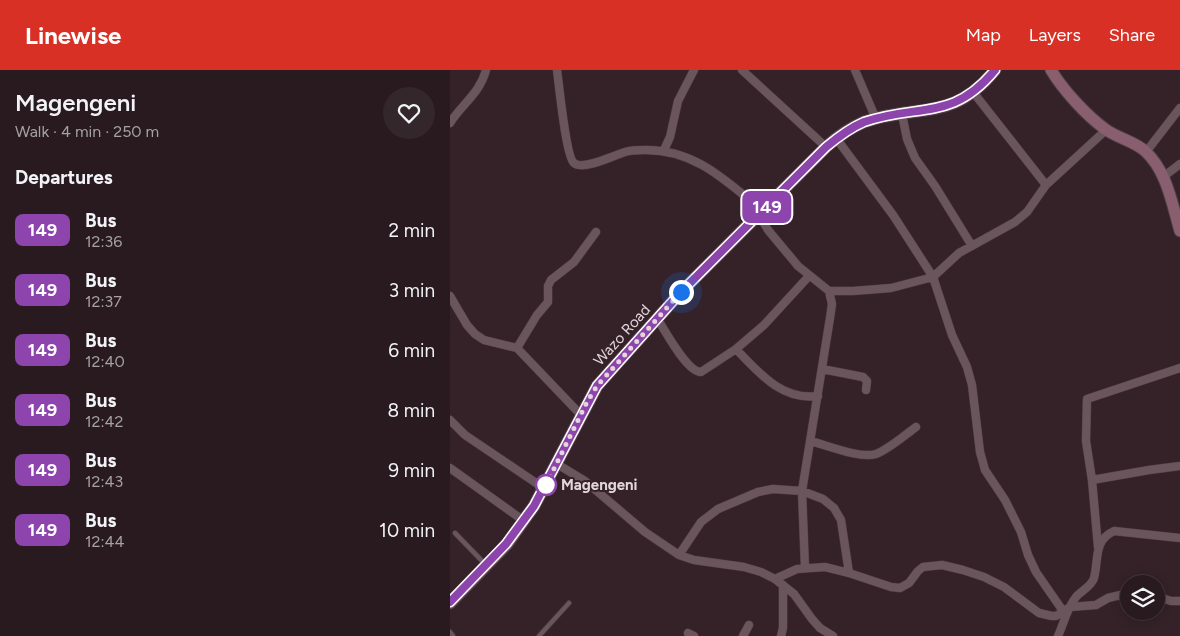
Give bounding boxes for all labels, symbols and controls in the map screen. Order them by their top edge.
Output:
text: Linewise [25,21,121,50]
text: Map [966,24,1001,46]
text: Layers [1029,24,1081,46]
text: Share [1109,24,1155,46]
button: heart [383,87,435,139]
text: Magengeni [15,88,136,117]
text: Walk · 4 min · 250 m [15,122,159,141]
text: Departures [15,166,113,189]
line badge: 149 [738,191,796,223]
text: 149 [752,196,782,218]
text: Bus [85,209,116,232]
text: 149 [28,219,57,241]
text: 2 min [389,219,435,242]
text: 12:36 [85,232,122,251]
text: Bus [85,269,116,292]
text: 149 [28,279,57,301]
text: 3 min [389,279,435,302]
your location [669,280,694,305]
text: 12:37 [85,292,122,311]
street label: Wazo Road [590,301,654,369]
text: Bus [85,329,116,352]
text: 149 [28,339,57,361]
text: 6 min [388,339,435,362]
text: 12:40 [85,352,125,371]
text: Bus [85,389,116,412]
text: 149 [28,399,57,421]
text: 8 min [387,399,435,422]
text: 12:42 [85,412,123,431]
text: Bus [85,449,116,472]
text: 149 [28,459,57,481]
text: 9 min [388,459,435,482]
text: 12:43 [85,472,123,491]
marker: Magengeni [535,474,557,496]
place label: Magengeni [561,476,638,494]
text: Bus [85,509,116,532]
text: 149 [28,519,57,541]
text: 10 min [379,519,435,542]
text: 12:44 [85,532,124,551]
map controls [1120,575,1165,620]
button: layers [1120,575,1165,620]

